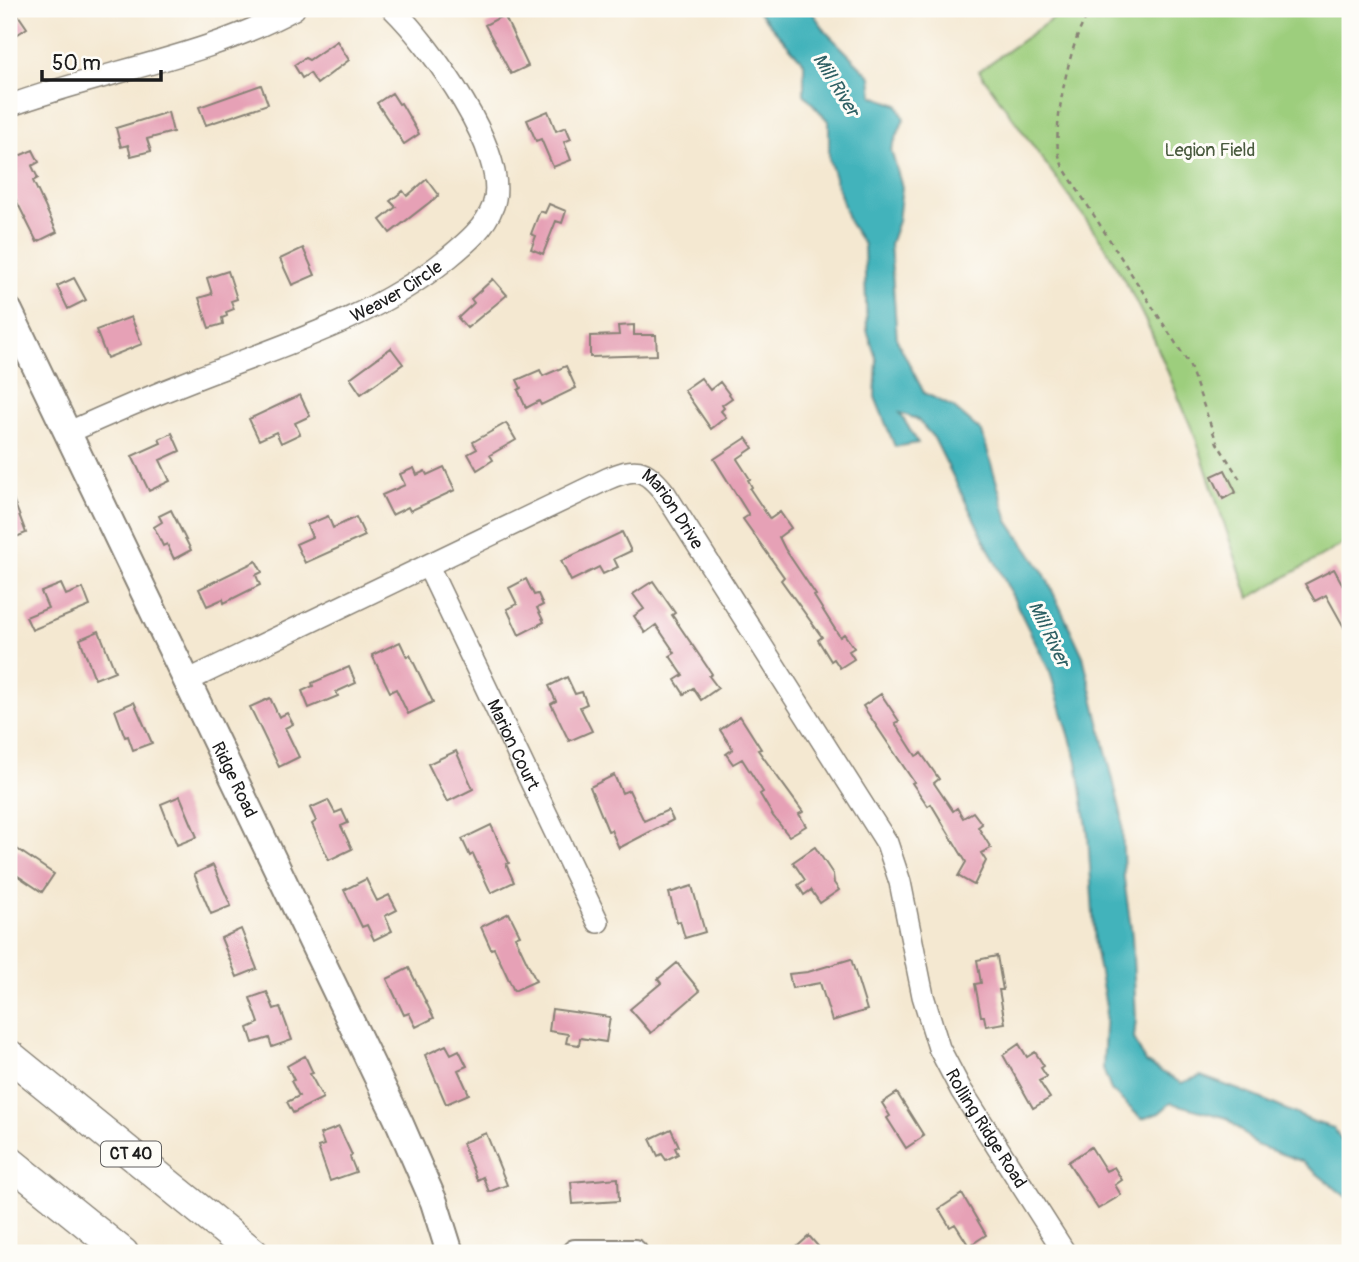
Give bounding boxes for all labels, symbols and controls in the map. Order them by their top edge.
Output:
scale bar [42,38,161,82]
water label: Mill River [807,49,866,123]
text: 50 m [52,50,101,77]
park label: Legion Field [1165,139,1255,162]
street label: Weaver Circle [347,255,447,327]
street label: Marion Drive [637,464,709,554]
water label: Mill River [1023,597,1076,673]
street label: Marion Court [482,695,545,795]
street label: Ridge Road [206,738,262,821]
street label: Rolling Ridge Road [940,1065,1032,1192]
road number: CT 40 [101,1142,161,1166]

